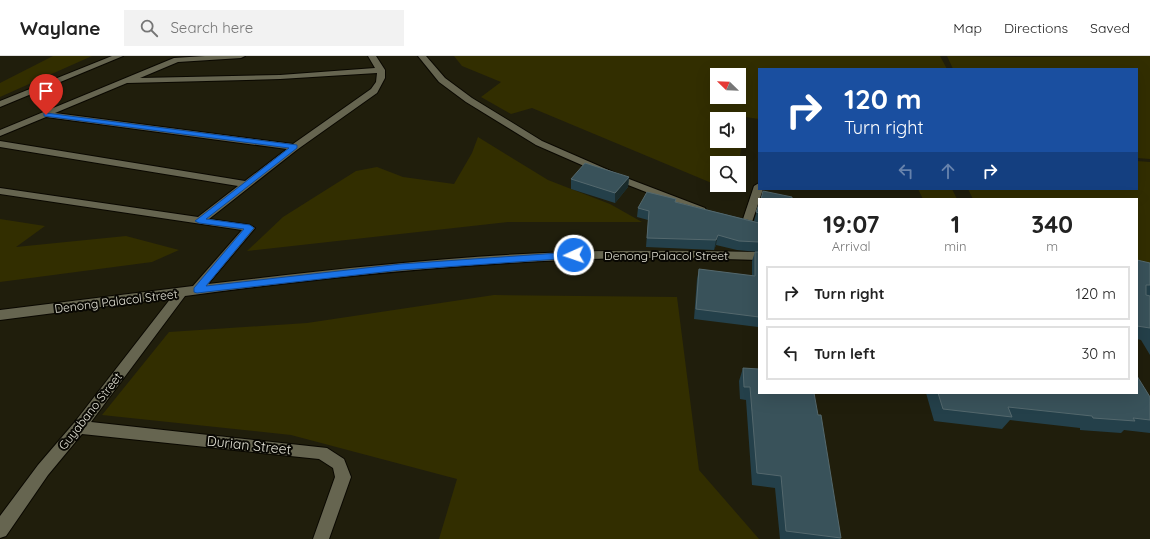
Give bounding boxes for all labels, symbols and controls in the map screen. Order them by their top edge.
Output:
search box [124,10,404,46]
text: Waylane [20,16,100,40]
icon: search [138,17,160,39]
text: Search here [170,18,253,37]
text: Map [953,19,982,37]
text: Directions [1004,19,1068,37]
text: Saved [1090,19,1130,37]
north arrow [710,68,746,104]
map controls [710,68,746,192]
pin [29,74,63,115]
icon: arrive [35,80,57,102]
text: 120 m [844,81,922,116]
icon: right [778,84,830,136]
button: sound [710,112,746,148]
text: Turn right [844,116,924,139]
button: search [710,156,746,192]
icon: left [895,160,917,182]
icon: ahead [937,160,959,182]
icon: right [979,160,1001,182]
text: 19:07 [823,209,879,239]
text: 1 [951,209,960,239]
text: 340 [1031,209,1073,239]
position arrow [553,234,595,276]
text: Arrival [832,238,871,254]
text: min [944,238,966,254]
text: m [1046,238,1058,254]
street label: Denong Palacol Street [604,248,728,263]
icon: right [780,282,802,304]
text: Turn right [814,284,885,303]
text: 120 m [1075,284,1116,303]
street label: Denong Palacol Street [54,286,178,316]
icon: left [780,342,802,364]
text: Turn left [814,344,876,363]
text: 30 m [1081,344,1116,363]
street label: Guyabano Street [55,369,125,453]
street label: Durian Street [206,432,292,458]

